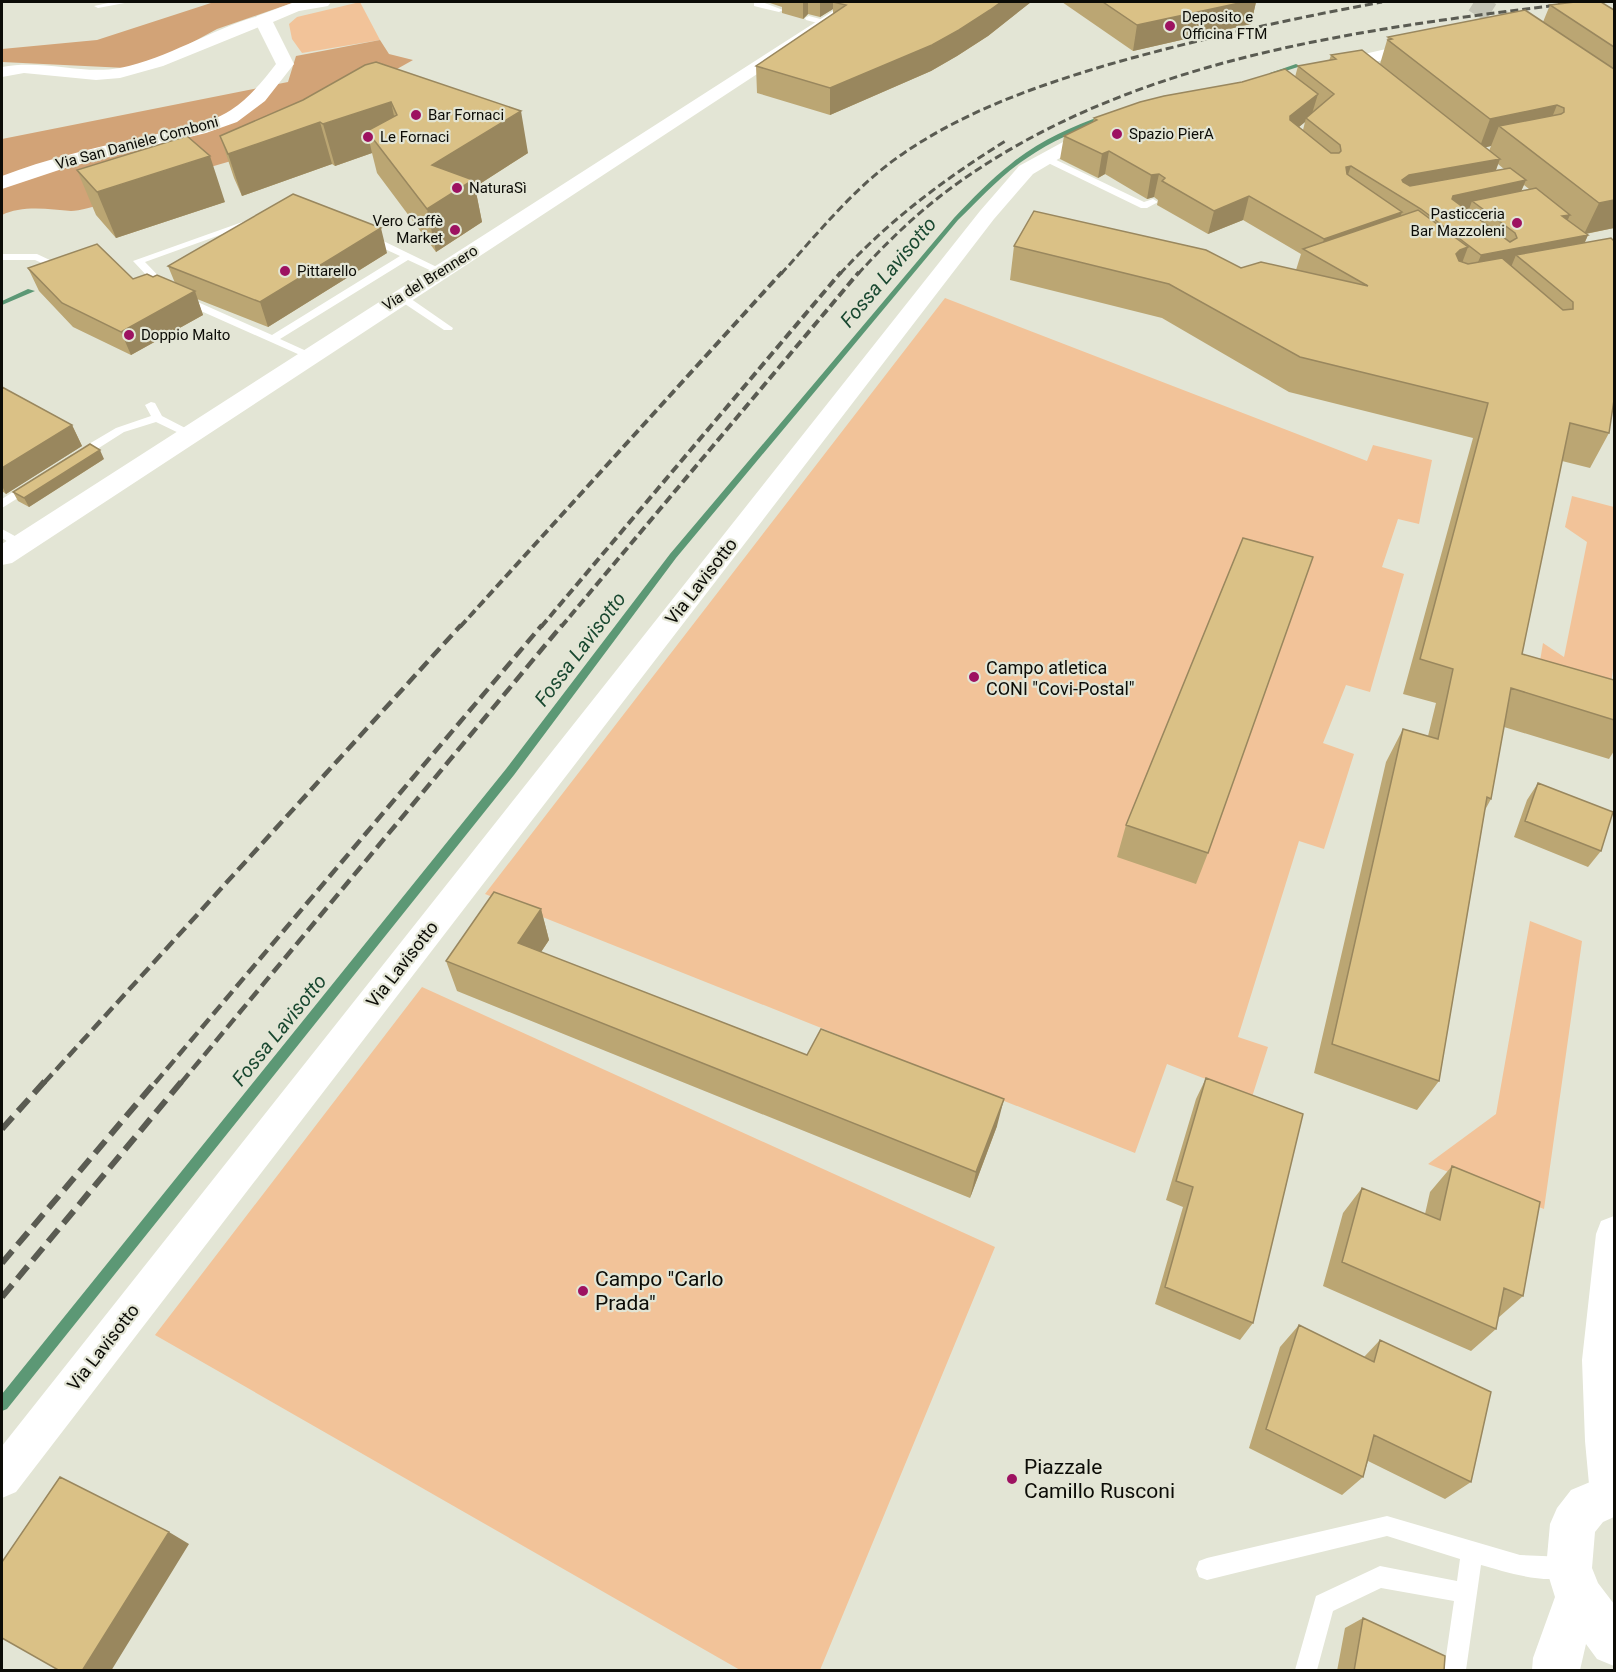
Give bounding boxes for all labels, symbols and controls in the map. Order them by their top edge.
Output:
place label: Deposito e Officina FTM [1182,8,1267,43]
marker: Deposito e Officina FTM [1163,19,1177,33]
place label: Bar Fornaci [428,106,504,124]
marker: Bar Fornaci [409,108,423,122]
street label: Via San Daniele Comboni [54,113,220,173]
place label: Spazio PierA [1129,125,1214,143]
marker: Spazio PierA [1110,127,1124,141]
place label: Le Fornaci [380,128,449,146]
marker: Le Fornaci [361,130,375,144]
place label: NaturaSì [469,179,527,197]
marker: NaturaSì [450,181,464,195]
place label: Pasticceria Bar Mazzoleni [1411,205,1505,240]
place label: Vero Caffè Market [372,212,443,247]
water label: Fossa Lavisotto [835,212,941,332]
marker: Pasticceria Bar Mazzoleni [1510,216,1524,230]
marker: Vero Caffè Market [448,223,462,237]
street label: Via del Brennero [379,241,481,315]
place label: Pittarello [297,262,357,280]
marker: Pittarello [278,264,292,278]
place label: Doppio Malto [141,326,230,344]
marker: Doppio Malto [122,328,136,342]
street label: Via Lavisotto [661,534,741,628]
water label: Fossa Lavisotto [529,587,631,711]
place label: Campo atletica CONI "Covi-Postal" [986,657,1135,699]
marker: Campo atletica CONI "Covi-Postal" [967,670,981,684]
street label: Via Lavisotto [362,917,442,1011]
water label: Fossa Lavisotto [227,969,331,1091]
place label: Campo "Carlo Prada" [595,1267,724,1315]
marker: Campo "Carlo Prada" [576,1284,590,1298]
street label: Via Lavisotto [63,1300,143,1394]
place label: Piazzale Camillo Rusconi [1024,1455,1175,1503]
marker: Piazzale Camillo Rusconi [1005,1472,1019,1486]

